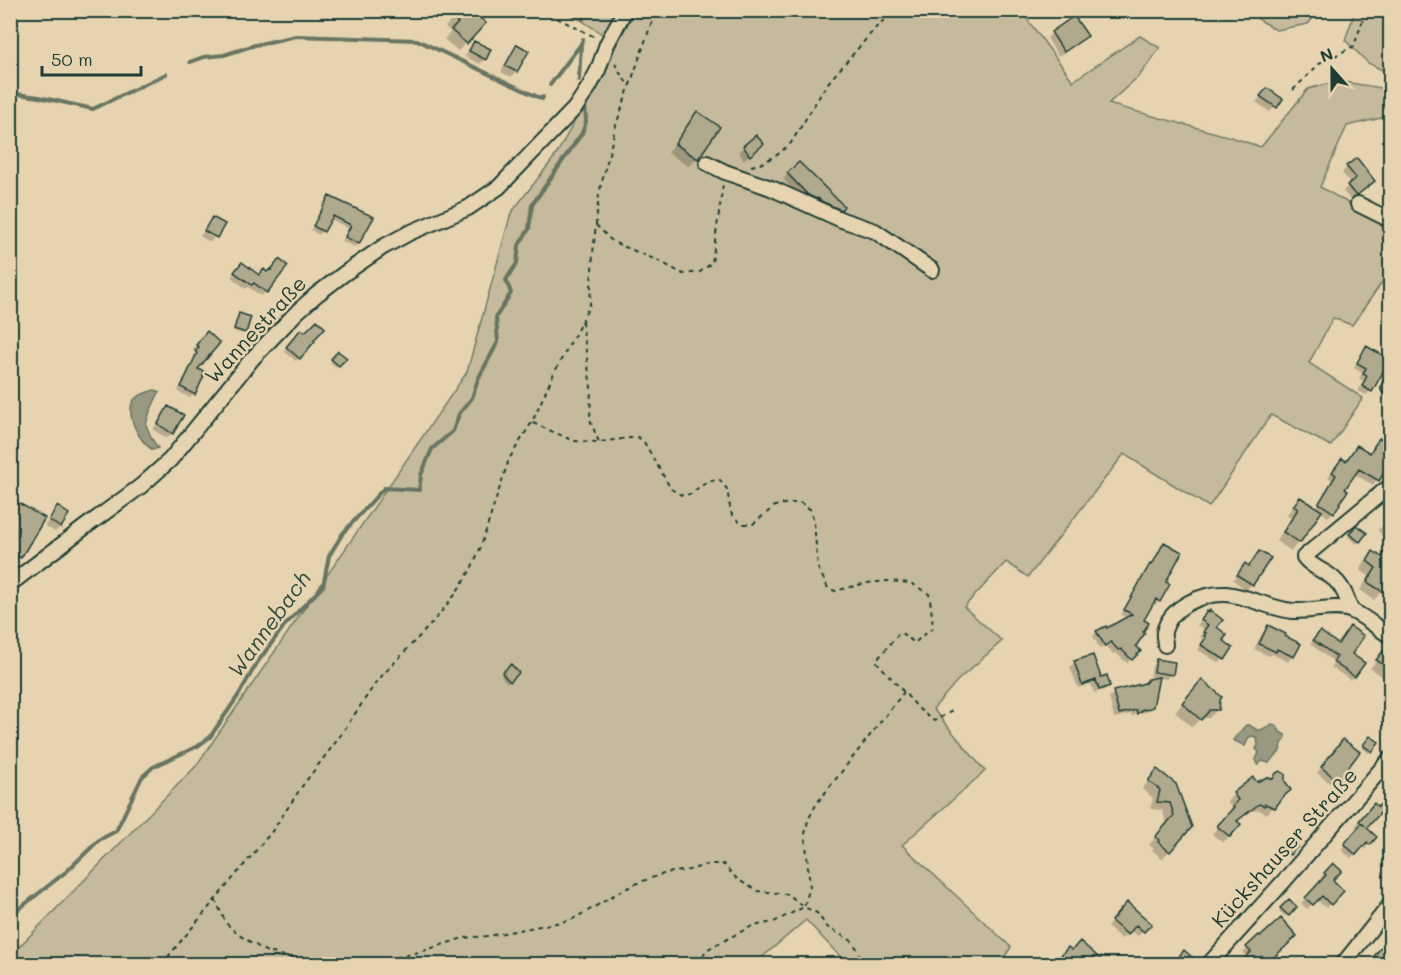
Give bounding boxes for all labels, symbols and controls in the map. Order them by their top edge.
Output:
scale bar [42,39,141,77]
north arrow [1302,39,1362,99]
text: N [1317,43,1336,67]
text: 50 m [51,47,93,71]
street label: Wannestraße [198,270,312,388]
water label: Wannebach [220,565,317,682]
street label: Kückshauser Straße [1205,761,1363,933]

